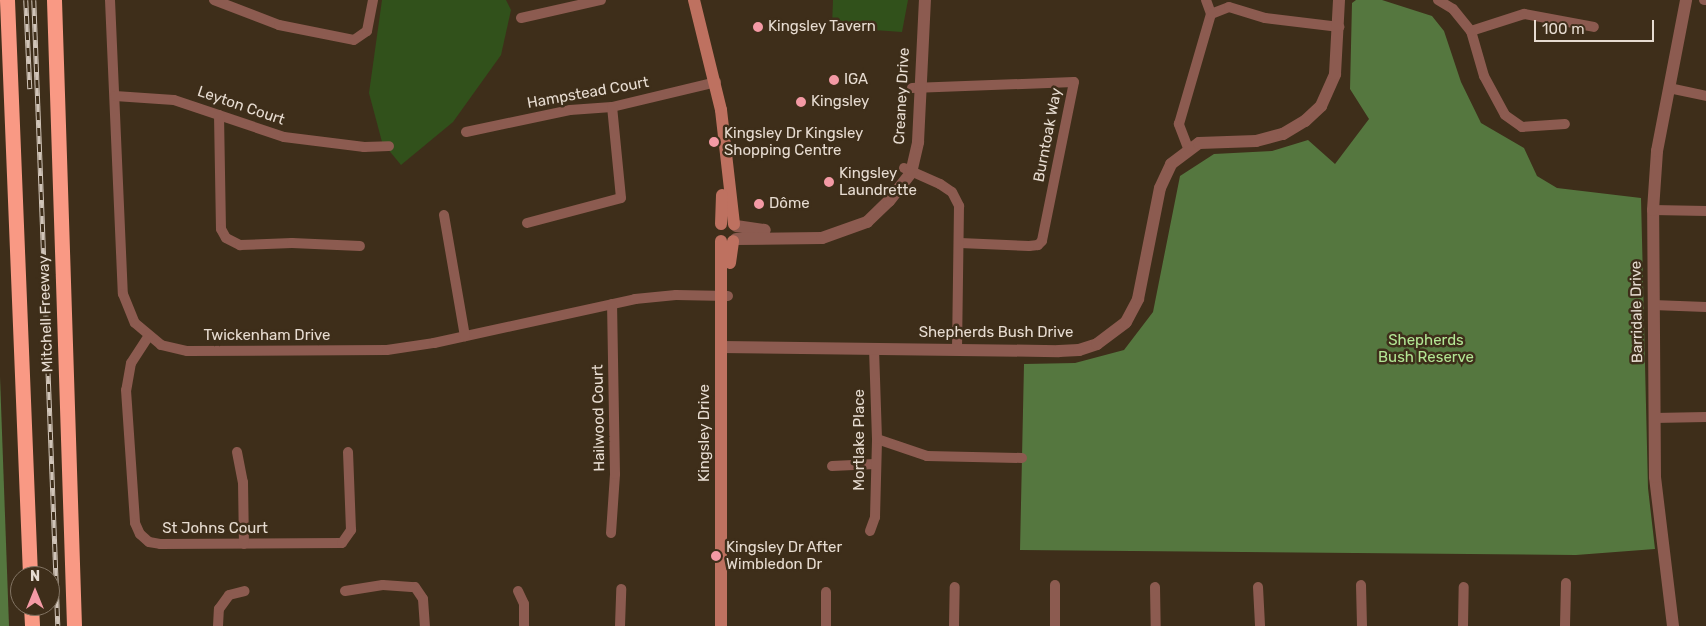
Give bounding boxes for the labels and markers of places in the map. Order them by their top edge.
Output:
place label: Kingsley Tavern [768,18,877,36]
marker: Kingsley Tavern [752,21,764,33]
place label: IGA [844,71,868,89]
marker: IGA [828,74,840,86]
place label: Kingsley [811,93,869,111]
marker: Kingsley [795,96,807,108]
place label: Kingsley Dr Kingsley Shopping Centre [724,124,864,159]
marker: Kingsley Dr Kingsley Shopping Centre [708,136,720,148]
place label: Kingsley Laundrette [839,164,917,199]
marker: Kingsley Laundrette [823,176,835,188]
place label: Dôme [769,195,810,213]
marker: Dôme [753,198,765,210]
place label: Kingsley Dr After Wimbledon Dr [726,538,843,573]
marker: Kingsley Dr After Wimbledon Dr [710,550,722,562]

